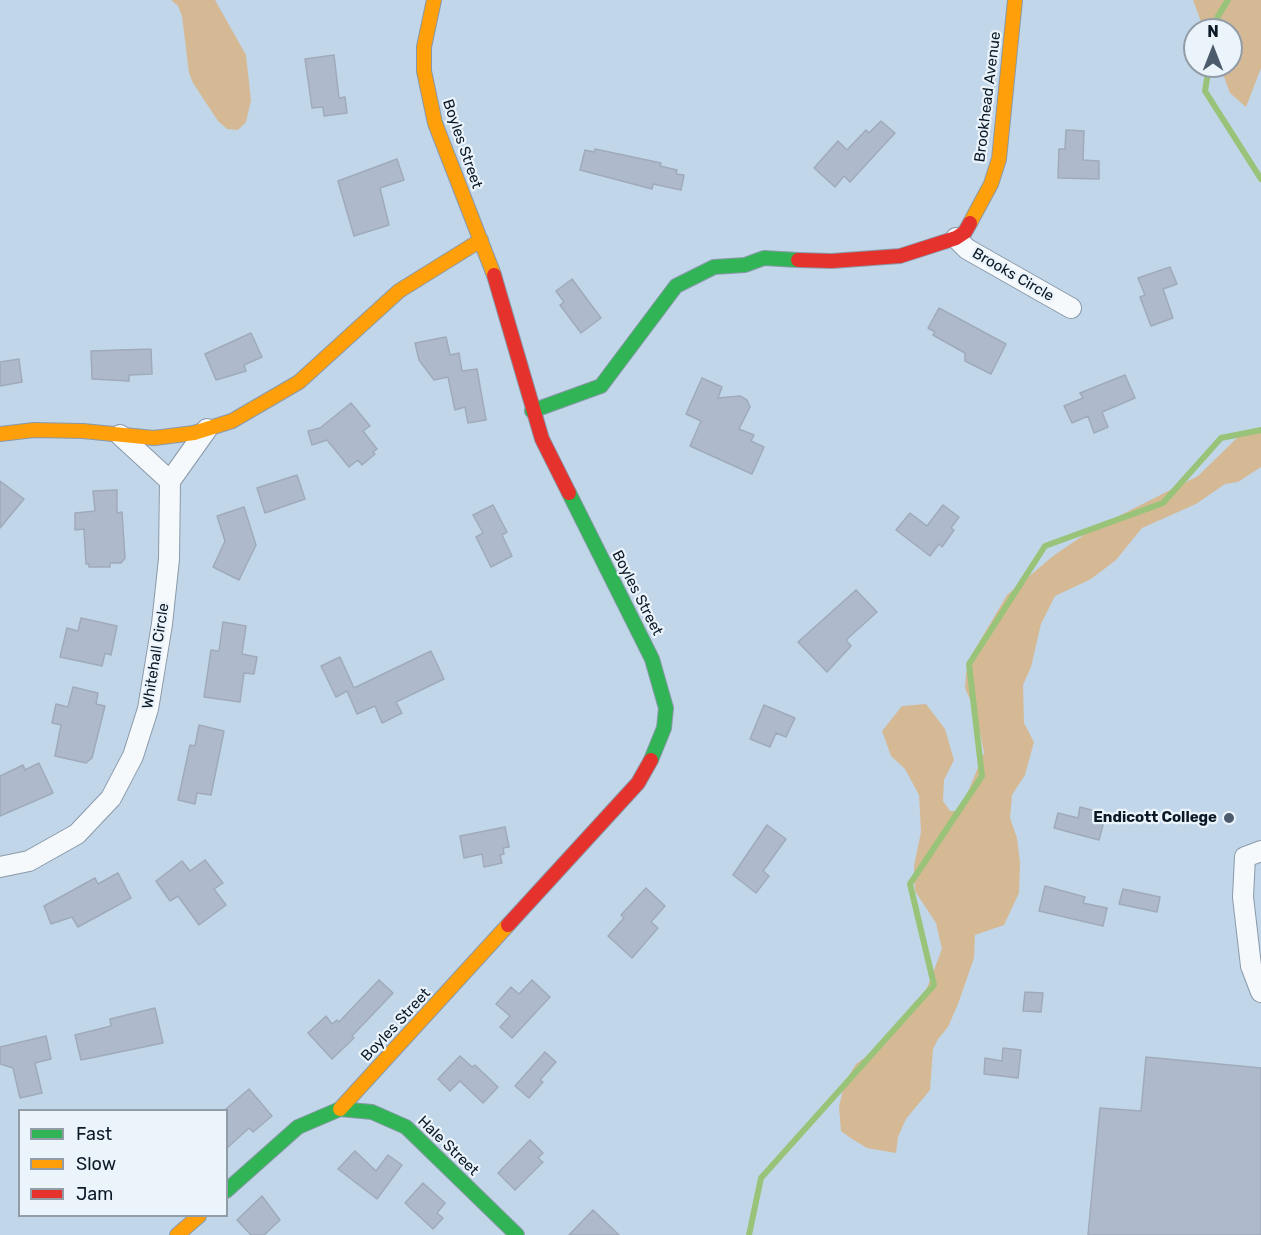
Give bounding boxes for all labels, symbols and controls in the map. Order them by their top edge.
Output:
north arrow [1183,18,1243,78]
text: N [1207,22,1219,41]
street label: Brookhead Avenue [971,31,1005,163]
street label: Boyles Street [438,97,486,191]
street label: Brooks Circle [969,244,1057,306]
street label: Boyles Street [608,547,666,639]
street label: Whitehall Circle [139,602,173,710]
place label: Endicott College [1093,809,1217,827]
marker: Endicott College [1222,811,1236,825]
street label: Boyles Street [358,985,434,1065]
legend [18,1109,228,1217]
street label: Hale Street [414,1112,482,1180]
text: Fast [76,1123,112,1145]
text: Slow [76,1153,116,1175]
text: Jam [76,1183,113,1205]

